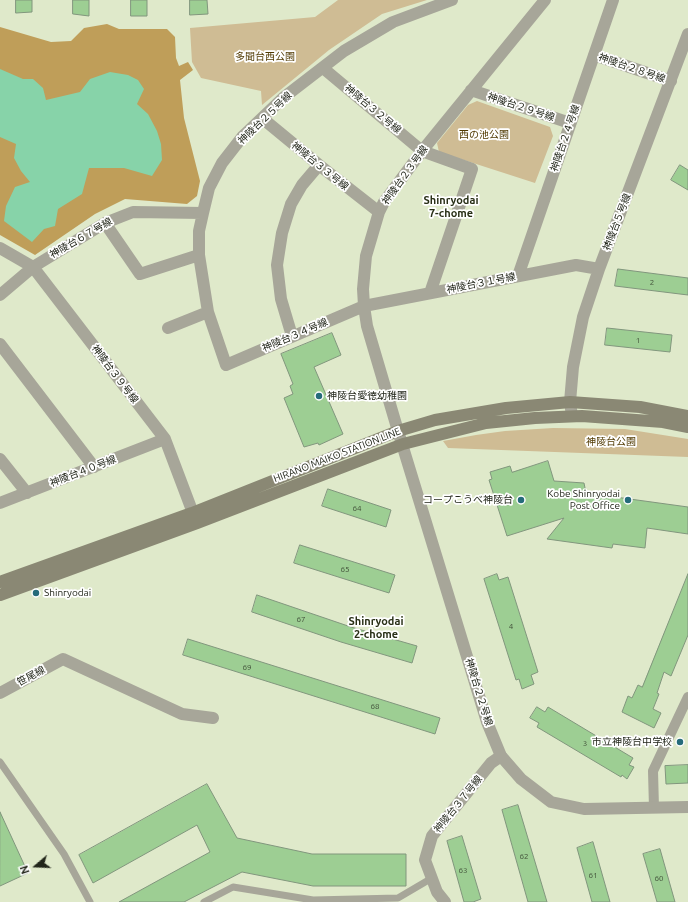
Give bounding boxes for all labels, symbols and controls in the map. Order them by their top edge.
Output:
park label: 多聞台西公園 [235,51,295,63]
street label: 神陵台２８号線 [597,51,667,85]
street label: 神陵台３２号線 [342,82,404,136]
street label: 神陵台２５号線 [236,89,294,147]
street label: 神陵台２９号線 [486,90,556,124]
street label: 神陵台２４号線 [548,103,582,173]
park label: 西の池公園 [459,129,509,141]
street label: 神陵台３３号線 [289,139,351,193]
street label: 神陵台２３号線 [380,143,430,207]
street label: 神陵台５号線 [601,192,633,252]
district label: Shinryodai 7-chome [424,193,478,219]
street label: 神陵台６７号線 [48,215,114,261]
street label: 神陵台３１号線 [445,270,517,296]
house number: 2 [650,277,654,287]
street label: 神陵台３４号線 [260,316,330,354]
house number: 1 [636,335,640,345]
street label: 神陵台３９号線 [89,342,141,406]
place label: 神陵台愛徳幼稚園 [327,390,407,402]
marker: 神陵台愛徳幼稚園 [314,391,324,401]
street label: HIRANO MAIKO STATION LINE [272,425,402,485]
park label: 神陵台公園 [586,436,636,448]
street label: 神陵台４０号線 [48,453,118,489]
place label: Kobe Shinryodai Post Office [547,488,620,512]
place label: コープこうべ神陵台 [423,494,513,506]
marker: コープこうべ神陵台 [516,495,526,505]
marker: Kobe Shinryodai Post Office [623,495,633,505]
house number: 64 [352,503,362,513]
house number: 65 [340,564,350,574]
place label: Shinryodai [44,587,91,599]
marker: Shinryodai [31,588,41,598]
house number: 67 [296,614,306,624]
district label: Shinryodai 2-chome [349,614,403,640]
house number: 4 [509,621,513,631]
street label: 神陵台２２号線 [463,657,495,727]
house number: 69 [242,662,252,672]
street label: 笹尾線 [15,664,47,688]
house number: 68 [370,701,380,711]
place label: 市立神陵台中学校 [592,736,672,748]
marker: 市立神陵台中学校 [675,737,685,747]
house number: 3 [583,738,587,748]
street label: 神陵台３７号線 [431,773,485,835]
north arrow [16,846,56,886]
house number: 62 [519,851,529,861]
text: N [18,864,32,876]
house number: 63 [458,865,468,875]
house number: 61 [588,870,598,880]
house number: 60 [654,873,664,883]

